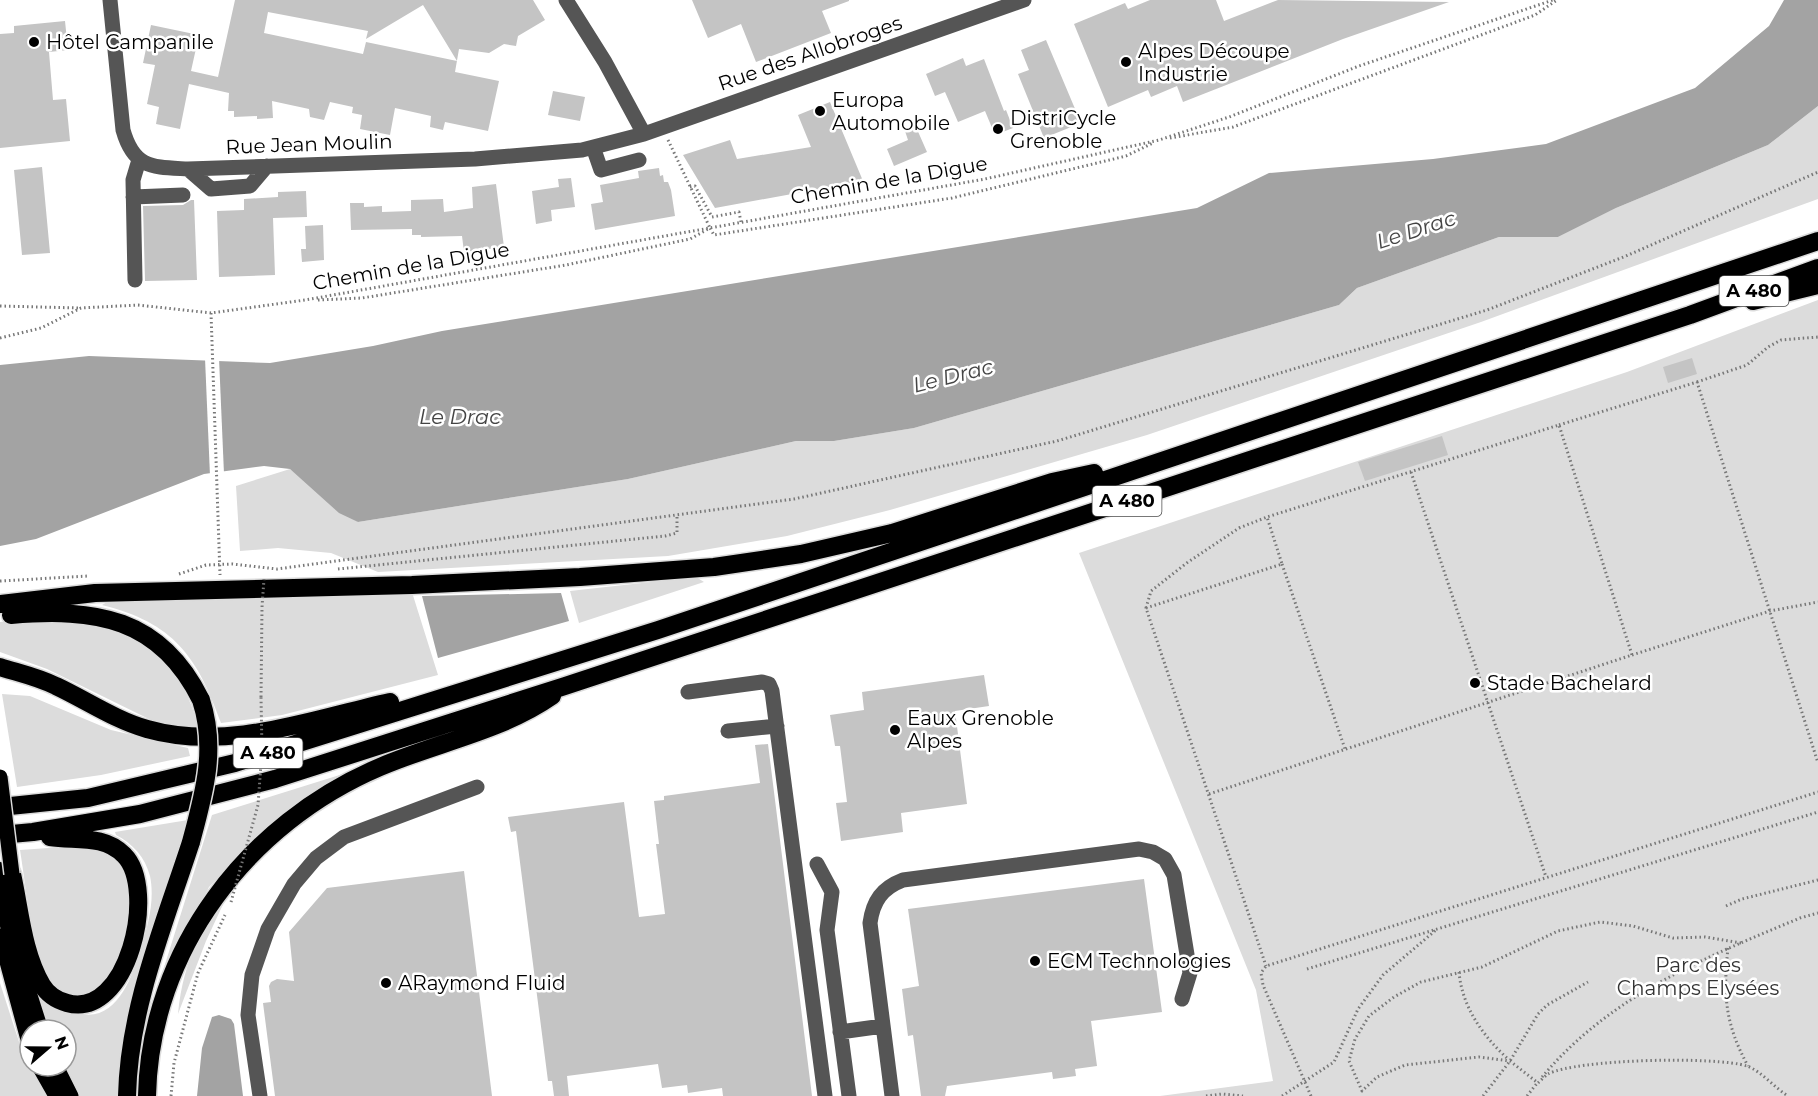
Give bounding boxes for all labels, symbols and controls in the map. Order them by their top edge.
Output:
street label: Rue des Allobroges [715,10,905,96]
place label: Hôtel Campanile [46,30,214,54]
marker: Hôtel Campanile [27,35,41,49]
place label: Alpes Découpe Industrie [1138,39,1290,86]
marker: Alpes Découpe Industrie [1119,55,1133,69]
place label: Europa Automobile [832,88,950,135]
marker: Europa Automobile [813,104,827,118]
place label: DistriCycle Grenoble [1010,106,1116,153]
marker: DistriCycle Grenoble [991,122,1005,136]
street label: Rue Jean Moulin [225,129,393,159]
street label: Chemin de la Digue [789,151,989,209]
water label: Le Drac [1373,205,1459,254]
street label: Chemin de la Digue [311,237,511,295]
road number: A 480 [1720,276,1788,306]
water label: Le Drac [910,353,996,398]
water label: Le Drac [419,404,501,429]
road number: A 480 [1092,486,1162,516]
place label: Stade Bachelard [1487,671,1652,695]
marker: Stade Bachelard [1468,676,1482,690]
place label: Eaux Grenoble Alpes [907,706,1054,753]
marker: Eaux Grenoble Alpes [888,723,902,737]
road number: A 480 [234,738,302,768]
place label: ECM Technologies [1047,949,1231,973]
park label: Parc des Champs Elysées [1617,953,1779,1000]
marker: ECM Technologies [1028,954,1042,968]
place label: ARaymond Fluid [398,971,565,995]
marker: ARaymond Fluid [379,976,393,990]
north arrow [18,1018,78,1078]
text: N [50,1034,73,1052]

